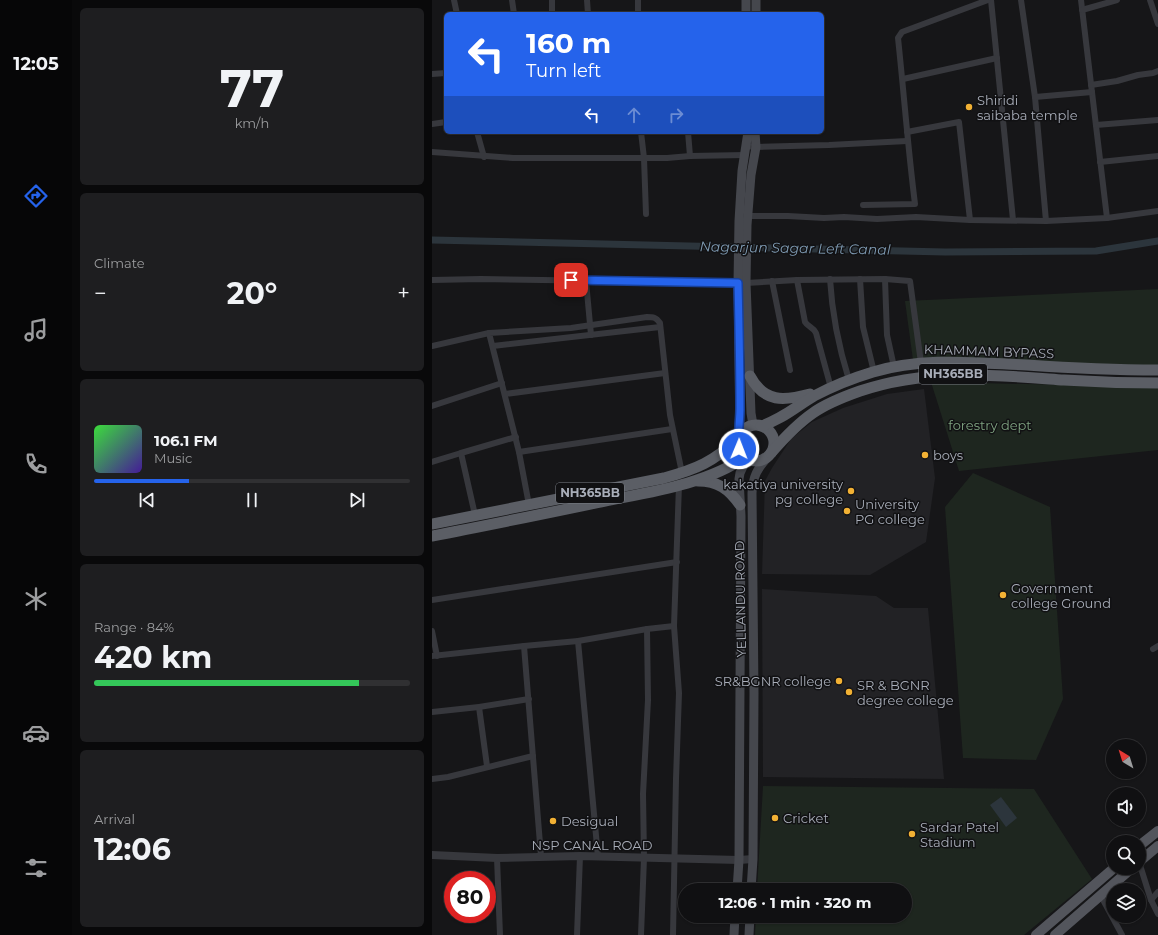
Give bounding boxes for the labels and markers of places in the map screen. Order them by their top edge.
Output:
place label: Shiridi saibaba temple [977,92,1078,123]
marker: Shiridi saibaba temple [964,102,974,112]
pin [554,263,588,297]
place label: boys [933,447,963,463]
marker: boys [920,450,930,460]
place label: kakatiya university pg college [723,476,844,507]
marker: kakatiya university pg college [846,486,856,496]
place label: University PG college [855,496,925,527]
marker: University PG college [842,506,852,516]
place label: Government college Ground [1011,580,1111,611]
marker: Government college Ground [998,590,1008,600]
place label: SR&BGNR college [715,673,831,689]
marker: SR&BGNR college [834,676,844,686]
place label: SR & BGNR degree college [857,677,954,708]
marker: SR & BGNR degree college [844,687,854,697]
place label: Cricket [783,810,829,826]
place label: Desigual [561,813,618,829]
marker: Cricket [770,813,780,823]
marker: Desigual [548,816,558,826]
place label: Sardar Patel Stadium [920,819,999,850]
marker: Sardar Patel Stadium [907,829,917,839]

